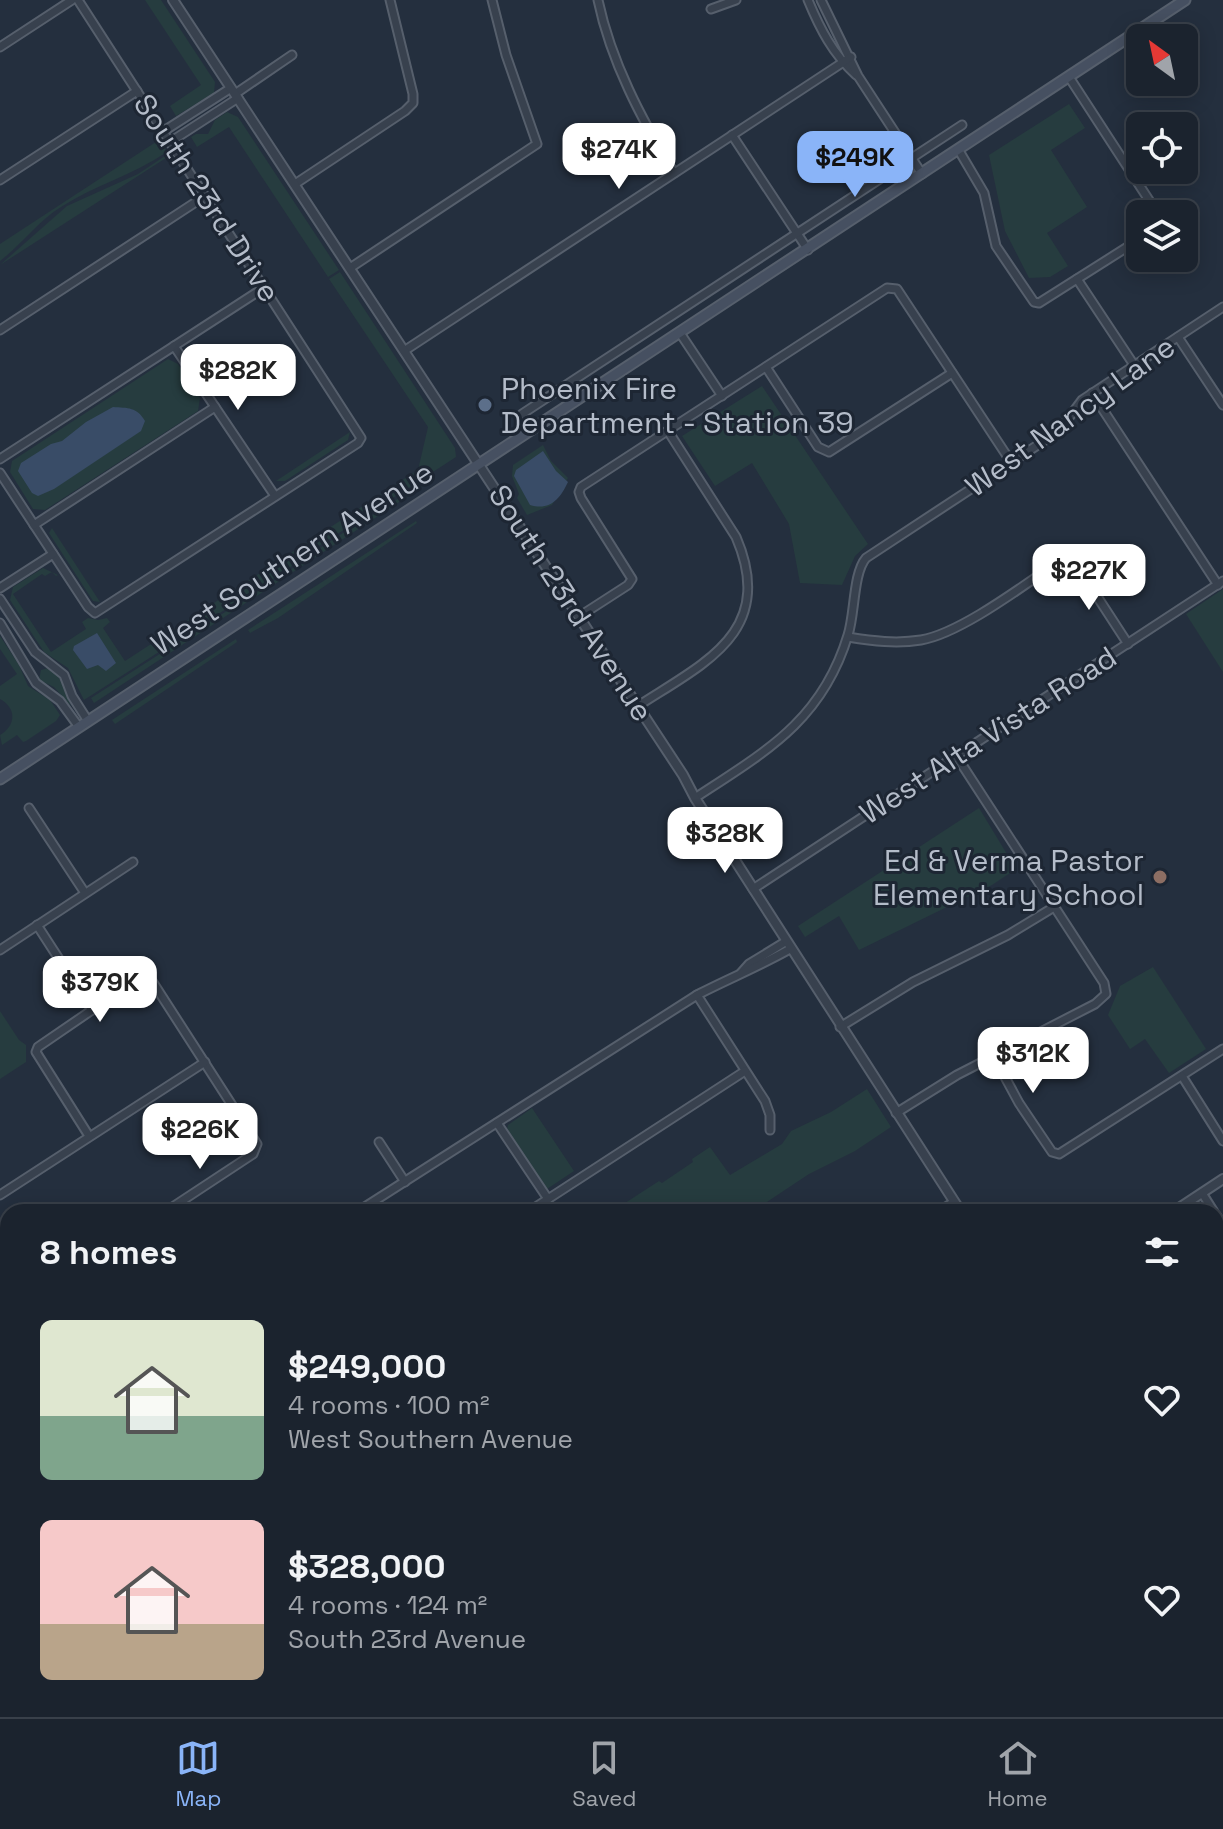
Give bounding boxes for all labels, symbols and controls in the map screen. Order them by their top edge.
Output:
north arrow [1126,24,1198,96]
map controls [1126,24,1198,272]
street label: South 23rd Drive [125,86,289,310]
button: locate [1126,112,1198,184]
pin: $274K [563,123,675,191]
pin: $249K [799,131,911,199]
text: $274K [581,132,657,166]
text: $249K [815,140,895,174]
button: layers [1126,200,1198,272]
street label: West Nancy Lane [957,327,1183,505]
pin: $282K [182,344,294,412]
text: $282K [199,353,277,387]
place label: Phoenix Fire Department - Station 39 [501,369,854,442]
marker: Phoenix Fire Department - Station 39 [476,396,494,414]
street label: West Southern Avenue [144,452,440,664]
street label: South 23rd Avenue [480,477,662,729]
pin: $227K [1033,544,1145,612]
text: $227K [1050,553,1128,587]
street label: West Alta Vista Road [852,637,1124,833]
pin: $328K [669,807,781,875]
text: $328K [686,816,764,850]
place label: Ed & Verma Pastor Elementary School [873,841,1144,914]
marker: Ed & Verma Pastor Elementary School [1151,868,1169,886]
pin: $379K [44,956,156,1024]
text: $379K [61,965,139,999]
pin: $312K [977,1027,1089,1095]
text: $312K [996,1036,1070,1070]
pin: $226K [144,1103,256,1171]
text: $226K [161,1112,240,1146]
icon: filters [1140,1230,1184,1274]
text: 8 homes [40,1231,177,1274]
text: $249,000 [288,1345,446,1388]
icon: home [104,1352,200,1448]
icon: heart [1140,1378,1184,1422]
text: 4 rooms · 100 m² [288,1388,489,1422]
text: West Southern Avenue [288,1422,573,1456]
text: $328,000 [288,1545,446,1588]
icon: home [104,1552,200,1648]
icon: heart [1140,1578,1184,1622]
text: 4 rooms · 124 m² [288,1588,487,1622]
text: South 23rd Avenue [288,1622,526,1656]
tab: Map [176,1736,221,1812]
tab: Saved [572,1736,637,1812]
tab: Home [988,1736,1048,1812]

